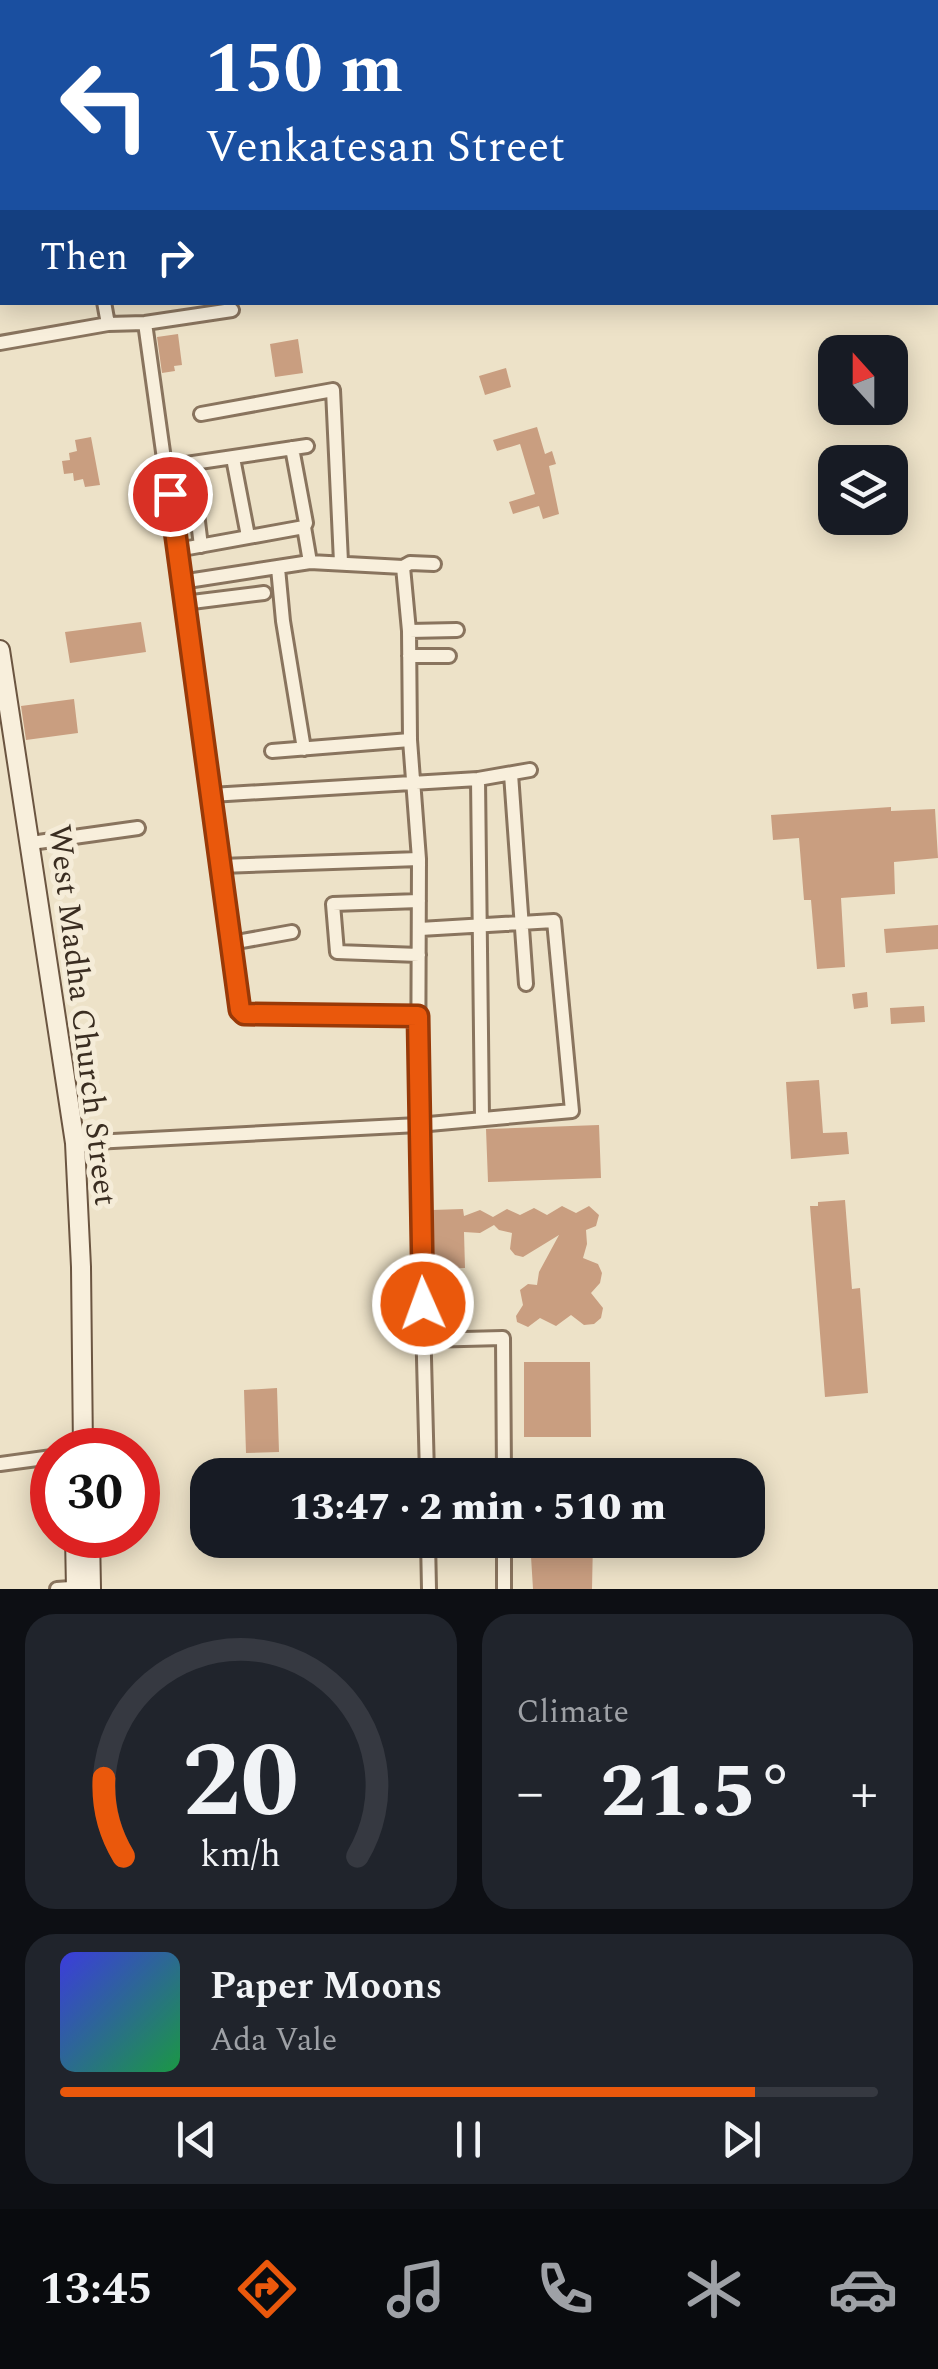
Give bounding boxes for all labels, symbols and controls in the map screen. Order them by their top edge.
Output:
text: 150 m [205,17,403,123]
icon: left [40,40,170,170]
text: Venkatesan Street [205,113,565,182]
text: Then [40,229,128,287]
icon: right [148,230,203,285]
north arrow [818,335,908,425]
map controls [818,335,908,535]
button: layers [818,445,908,535]
pin [128,452,213,537]
icon: arrive [143,467,198,522]
street label: West Madha Church Street [34,822,130,1208]
position arrow [371,1252,475,1356]
speed limit sign: 30 [30,1428,160,1558]
text: 13:47 · 2 min · 510 m [289,1479,666,1537]
text: Climate [517,1688,629,1737]
text: 20 [182,1704,299,1862]
text: 21.5° [600,1736,794,1850]
text: − [517,1752,544,1835]
text: + [850,1752,878,1835]
text: km/h [201,1828,281,1883]
text: Paper Moons [210,1958,442,2016]
text: Ada Vale [210,2016,337,2065]
icon: previous [169,2112,224,2167]
icon: pause [441,2112,496,2167]
icon: next [714,2112,769,2167]
icon: directions [232,2254,302,2324]
icon: music [381,2254,451,2324]
icon: phone [530,2254,600,2324]
icon: climate [679,2254,749,2324]
icon: car [828,2254,898,2324]
text: 13:45 [40,2255,153,2324]

